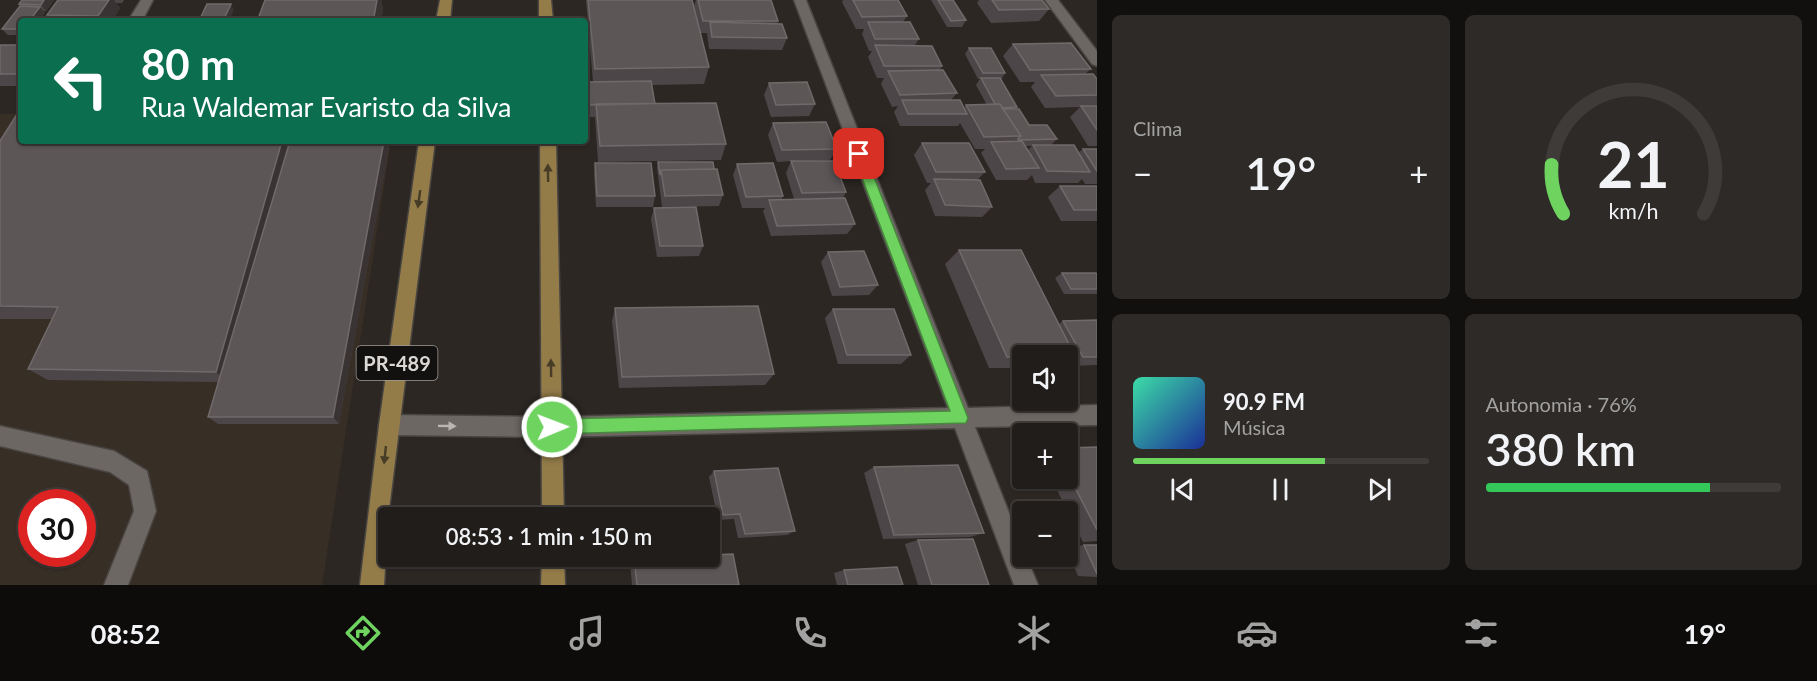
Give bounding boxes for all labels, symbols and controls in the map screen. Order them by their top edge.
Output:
text: 80 m [141,39,235,89]
icon: left [42,42,120,120]
text: Rua Waldemar Evaristo da Silva [141,90,512,123]
text: Clima [1133,116,1182,140]
text: 21 [1597,126,1669,201]
pin [833,128,884,179]
icon: arrive [842,137,875,170]
text: 19° [1245,146,1316,200]
text: − [1133,153,1152,193]
text: + [1409,153,1428,193]
one-way arrow [543,164,553,183]
one-way arrow [415,190,424,209]
text: km/h [1608,198,1658,224]
map controls [1012,345,1078,567]
button: sound [1012,345,1078,411]
road number: PR-489 [356,346,438,380]
one-way arrow [546,359,556,378]
text: 90.9 FM [1223,388,1305,415]
text: Autonomia · 76% [1486,392,1637,416]
position arrow [520,395,584,459]
text: Música [1223,415,1286,439]
one-way arrow [438,421,457,431]
text: 380 km [1486,422,1636,476]
button: + [1012,423,1078,489]
one-way arrow [381,445,390,464]
icon: previous [1166,473,1199,506]
icon: pause [1264,473,1297,506]
icon: next [1363,473,1396,506]
speed limit sign: 30 [18,489,96,567]
button: − [1012,501,1078,567]
text: 08:53 · 1 min · 150 m [446,523,652,550]
icon: directions [342,612,384,654]
icon: music [566,612,608,654]
icon: phone [789,612,831,654]
icon: climate [1013,612,1055,654]
icon: car [1236,612,1278,654]
icon: filters [1460,612,1502,654]
text: 08:52 [91,617,160,650]
text: 19° [1684,617,1726,650]

